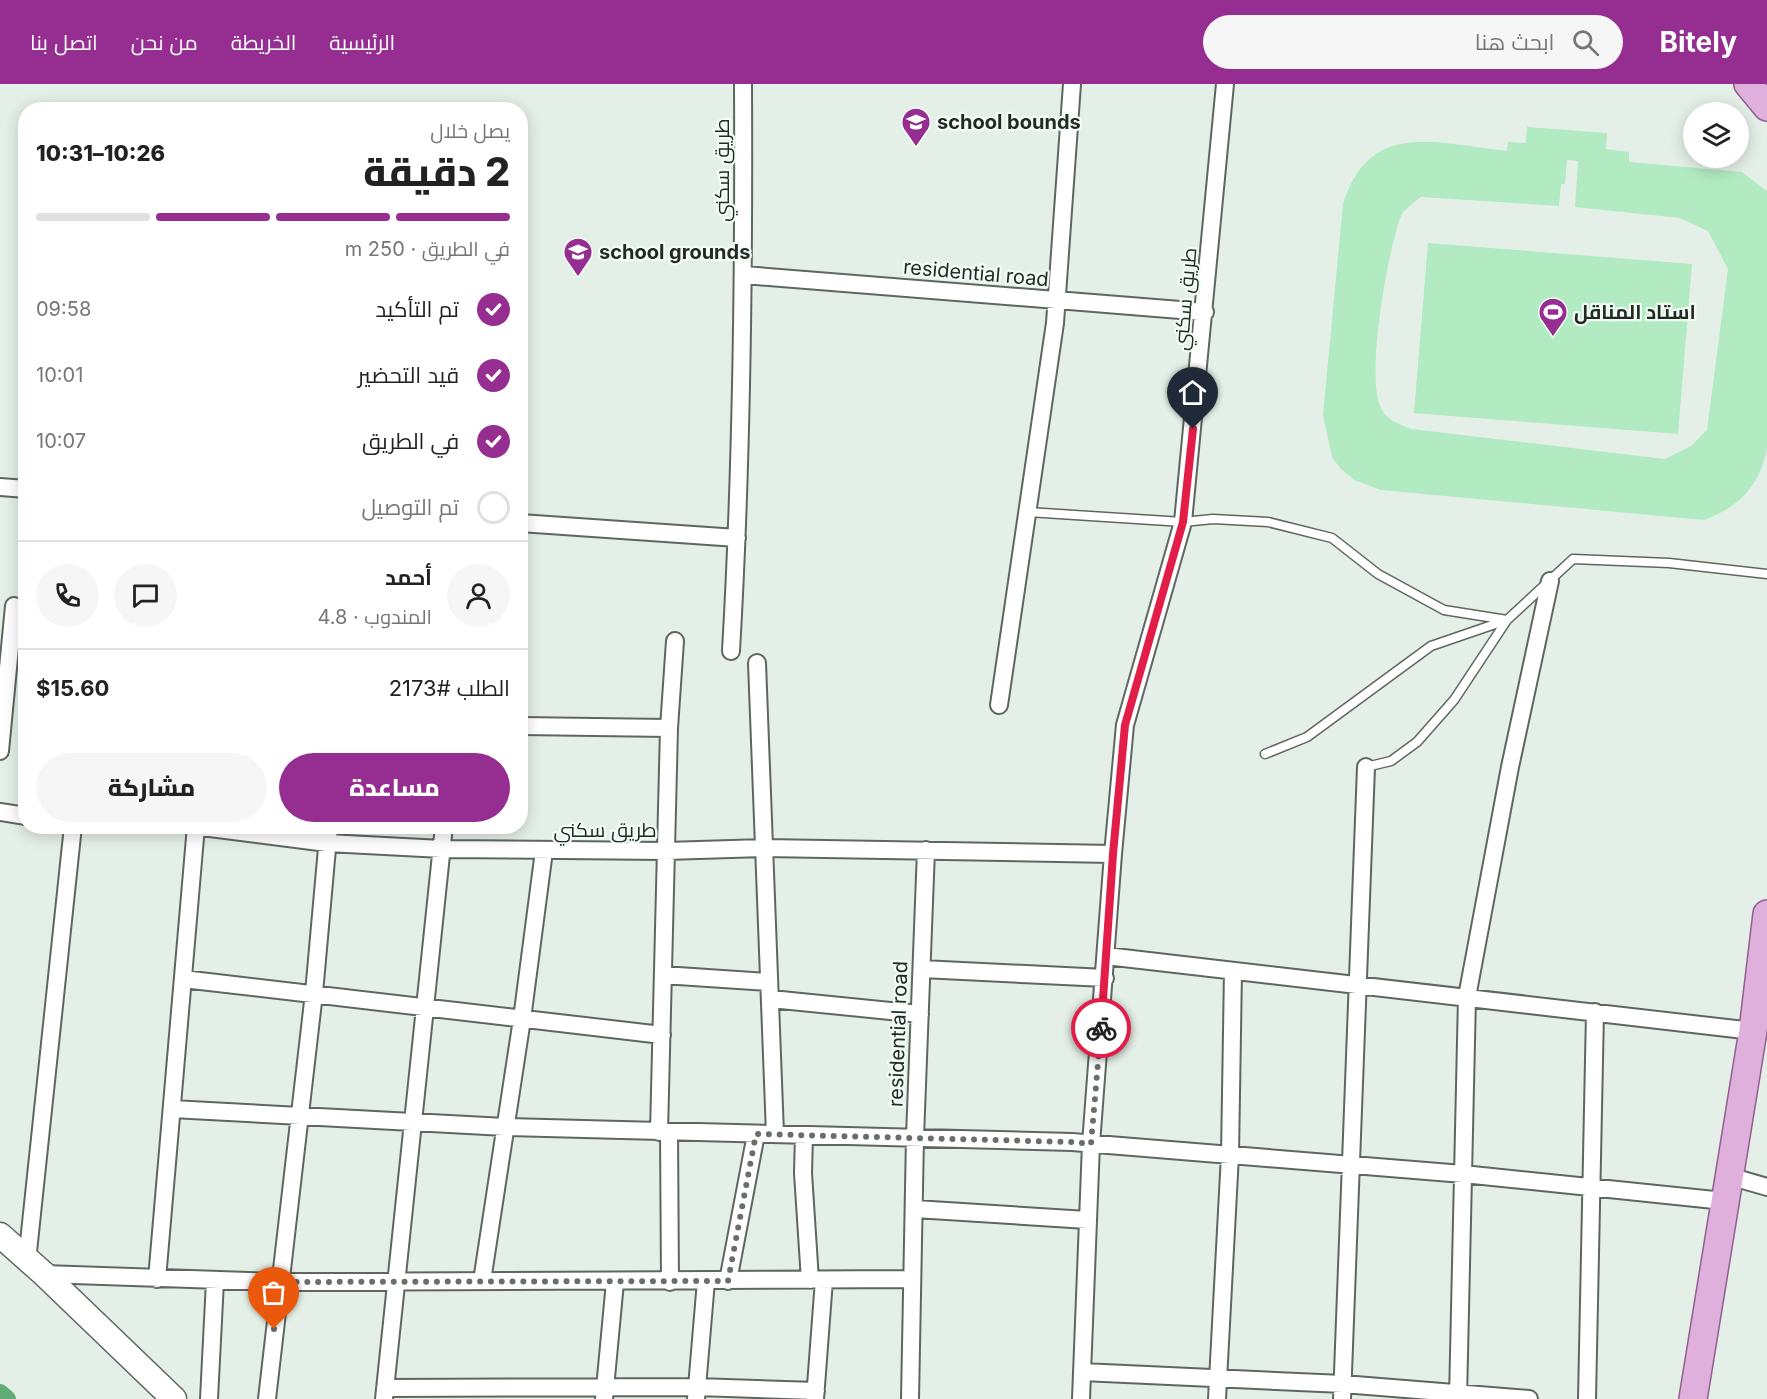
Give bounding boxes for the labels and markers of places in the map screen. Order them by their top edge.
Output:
school or university icon: school bounds [900,106,932,148]
place label: school bounds [937,110,1081,134]
school or university icon: school grounds [562,236,594,278]
place label: school grounds [599,240,750,264]
sports icon: استاد المناقل [1537,296,1569,338]
place label: استاد المناقل [1574,300,1696,324]
pin [1167,367,1218,429]
pin [248,1267,299,1329]

